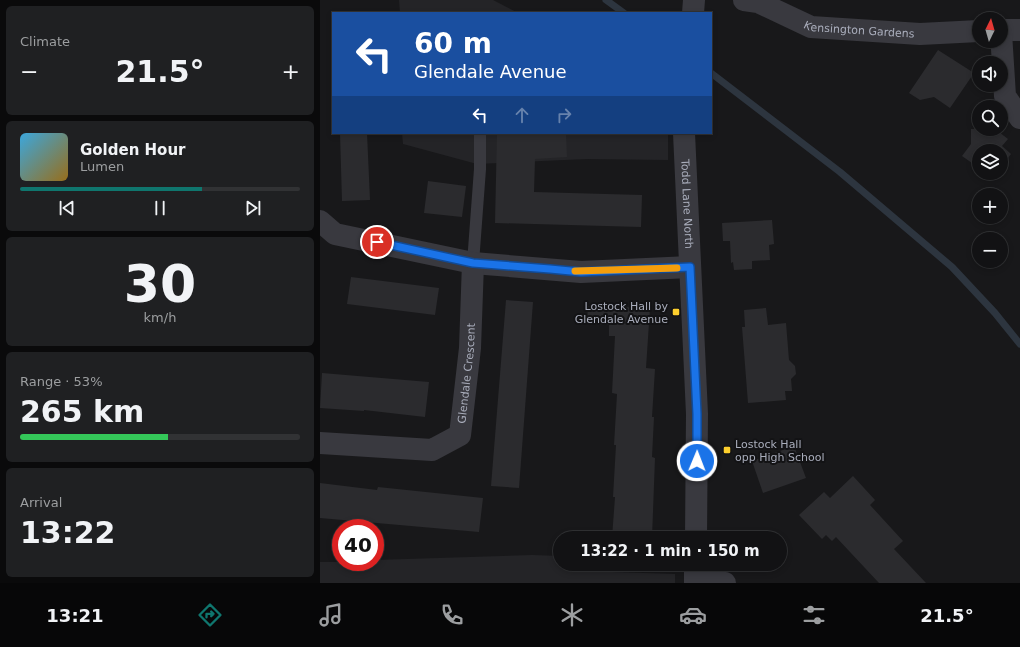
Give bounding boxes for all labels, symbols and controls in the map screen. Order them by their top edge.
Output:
north arrow [972,12,1008,48]
map controls [972,12,1008,268]
street label: Kensington Gardens [802,19,915,41]
text: 60 m [414,27,492,60]
icon: left [348,28,400,80]
text: Climate [20,34,70,49]
text: 21.5° [115,54,205,89]
button: sound [972,56,1008,92]
text: − [20,59,38,84]
text: + [282,59,300,84]
text: Glendale Avenue [414,61,567,82]
button: search [972,100,1008,136]
icon: left [469,104,491,126]
icon: ahead [511,104,533,126]
icon: right [553,104,575,126]
text: Golden Hour [80,141,186,159]
button: layers [972,144,1008,180]
street label: Todd Lane North [678,158,695,249]
text: Lumen [80,159,124,174]
button: + [972,188,1008,224]
icon: previous [56,197,78,219]
icon: pause [149,197,171,219]
icon: next [242,197,264,219]
pin [360,225,394,259]
icon: arrive [366,231,388,253]
button: − [972,232,1008,268]
text: 30 [124,254,196,314]
place label: Lostock Hall by Glendale Avenue [575,300,668,326]
marker: Lostock Hall by Glendale Avenue [671,307,681,317]
text: km/h [144,310,176,325]
street label: Glendale Crescent [455,322,478,424]
text: Range · 53% [20,374,103,389]
text: 265 km [20,394,144,429]
place label: Lostock Hall opp High School [735,438,825,464]
position arrow [676,440,718,482]
marker: Lostock Hall opp High School [722,445,732,455]
text: Arrival [20,495,62,510]
text: 13:22 [20,515,116,550]
speed limit sign: 40 [332,519,384,571]
text: 13:22 · 1 min · 150 m [580,542,760,560]
icon: directions [196,601,224,629]
icon: music [317,601,345,629]
icon: phone [438,601,466,629]
icon: climate [558,601,586,629]
icon: car [679,601,707,629]
icon: filters [800,601,828,629]
text: 13:21 [46,605,104,626]
text: 21.5° [920,605,974,626]

